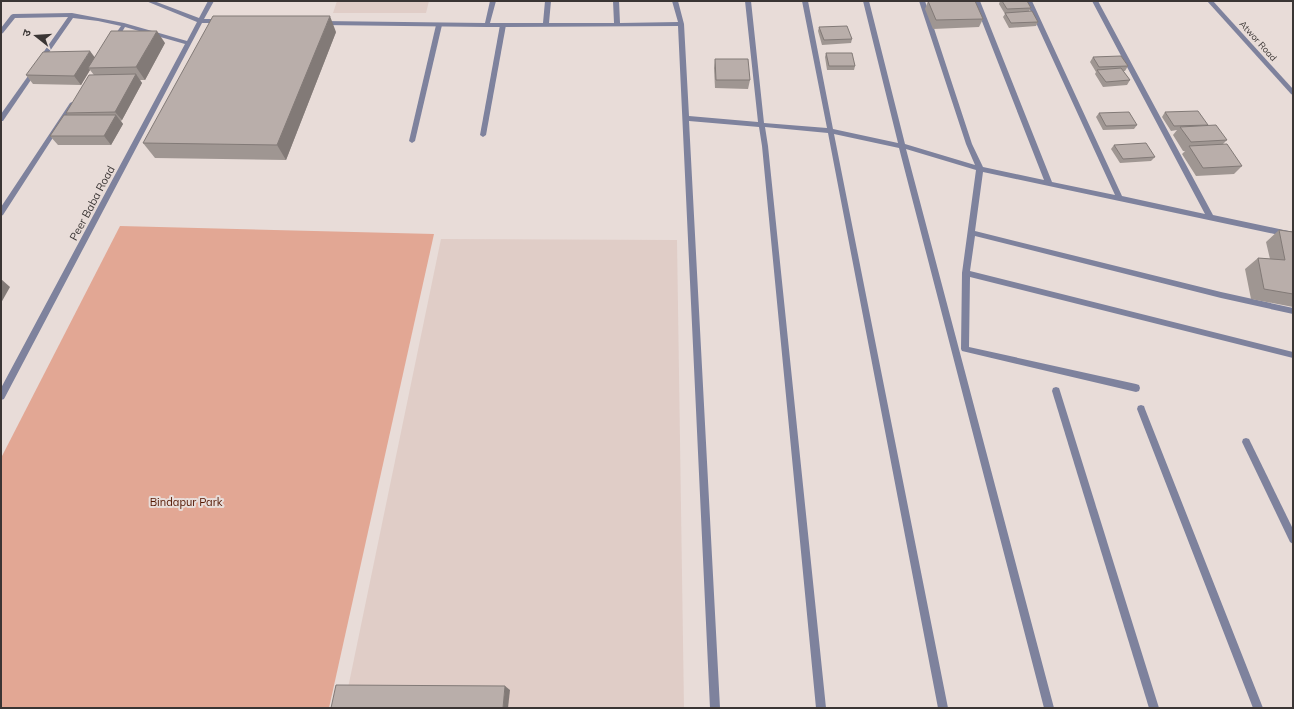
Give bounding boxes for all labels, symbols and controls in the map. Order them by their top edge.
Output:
north arrow [16,16,56,56]
street label: Atwor Road [1237,18,1279,63]
text: उ [19,27,34,38]
street label: Peer Baba Road [66,163,118,243]
park label: Bindapur Park [150,495,223,509]

